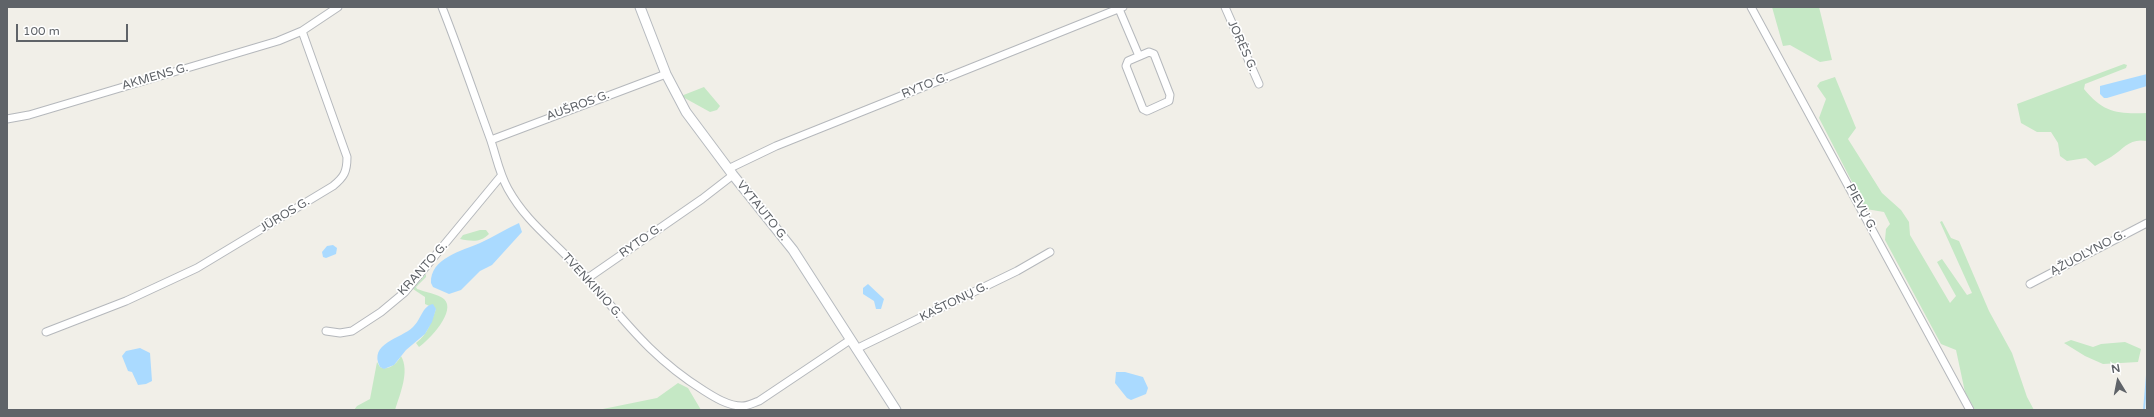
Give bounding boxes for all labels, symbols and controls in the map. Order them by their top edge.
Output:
scale bar [18,16,130,42]
street label: JORĖS G. [1224,18,1260,74]
text: 100 m [23,24,60,38]
street label: AKMENS G. [120,61,190,93]
street label: RYTO G. [900,70,950,102]
street label: AUŠROS G. [544,88,612,124]
street label: VYTAUTO G. [733,178,791,244]
street label: PIEVŲ G. [1842,182,1880,234]
street label: JŪROS G. [257,194,313,236]
street label: RYTO G. [617,221,665,261]
street label: ĄŽUOLYNO G. [2048,227,2128,279]
street label: KRANTO G. [395,239,451,299]
street label: TVENKINIO G. [559,250,625,322]
street label: KAŠTONŲ G. [917,279,991,325]
north arrow [2098,361,2138,401]
text: N [2110,362,2121,376]

